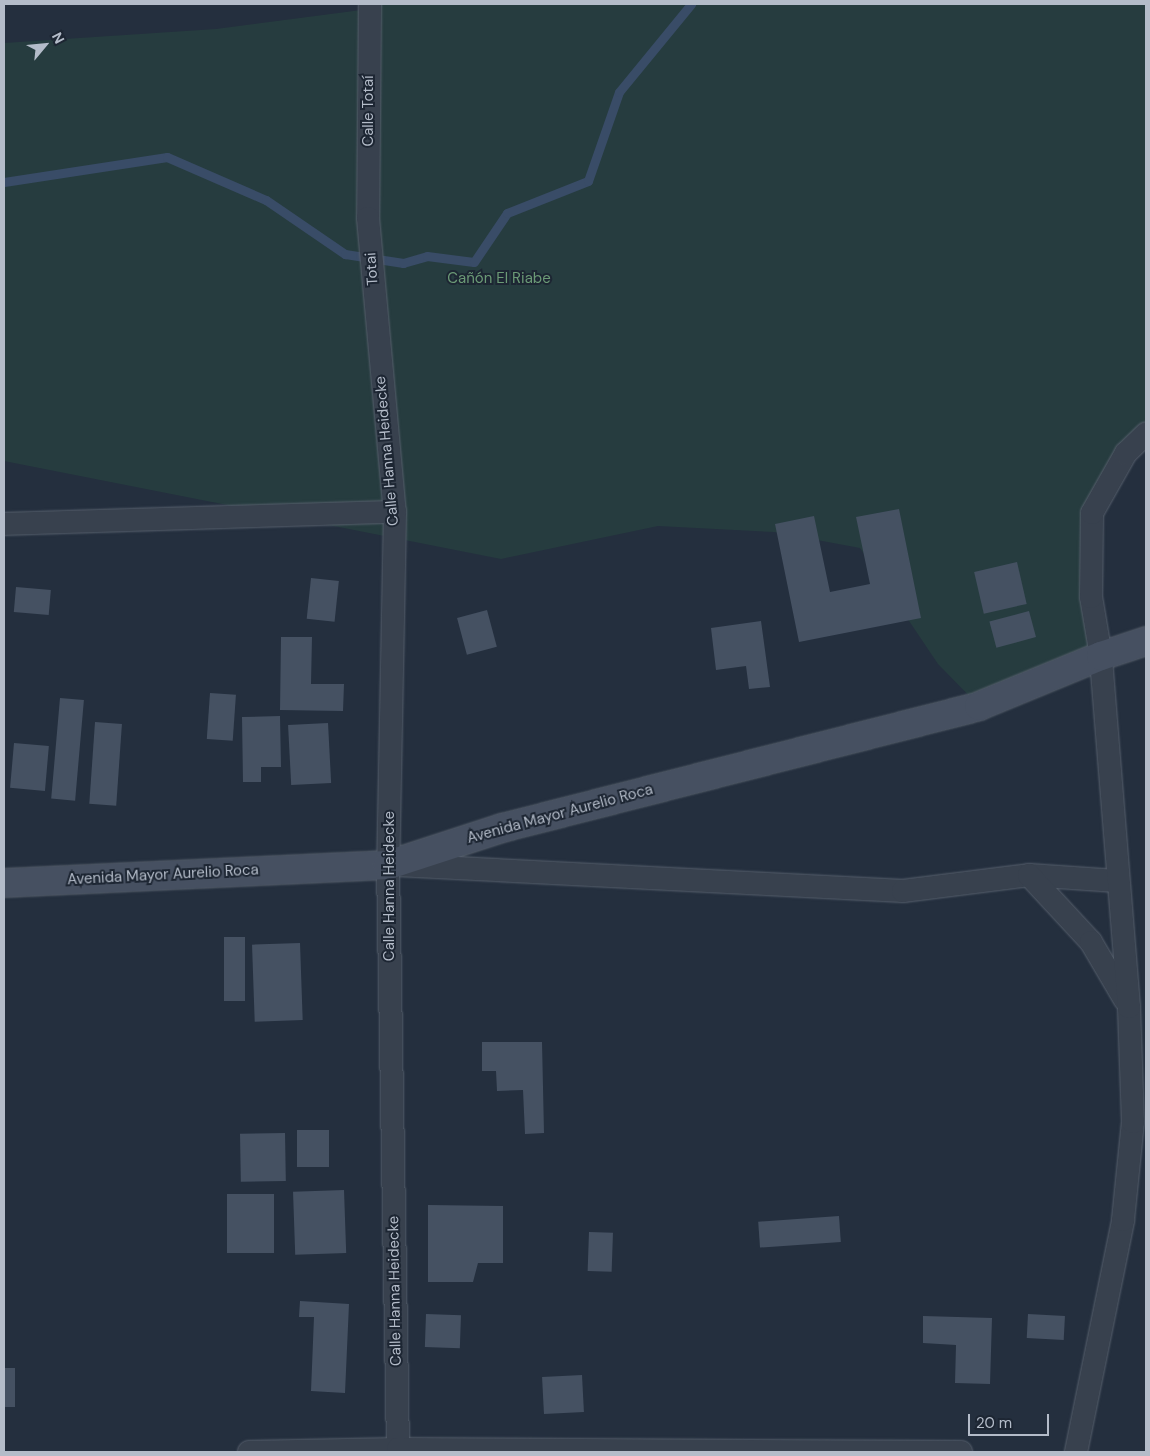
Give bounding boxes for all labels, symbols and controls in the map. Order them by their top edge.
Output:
north arrow [20,20,70,70]
text: N [48,29,69,47]
street label: Calle Totaí [360,75,378,147]
street label: Totai [362,252,382,286]
park label: Cañón El Riabe [447,270,551,288]
street label: Calle Hanna Heidecke [371,375,403,527]
street label: Avenida Mayor Aurelio Roca [465,780,655,848]
street label: Calle Hanna Heidecke [381,811,399,961]
street label: Avenida Mayor Aurelio Roca [67,861,259,889]
street label: Calle Hanna Heidecke [385,1216,405,1366]
scale bar [970,1404,1051,1436]
text: 20 m [976,1413,1012,1433]

